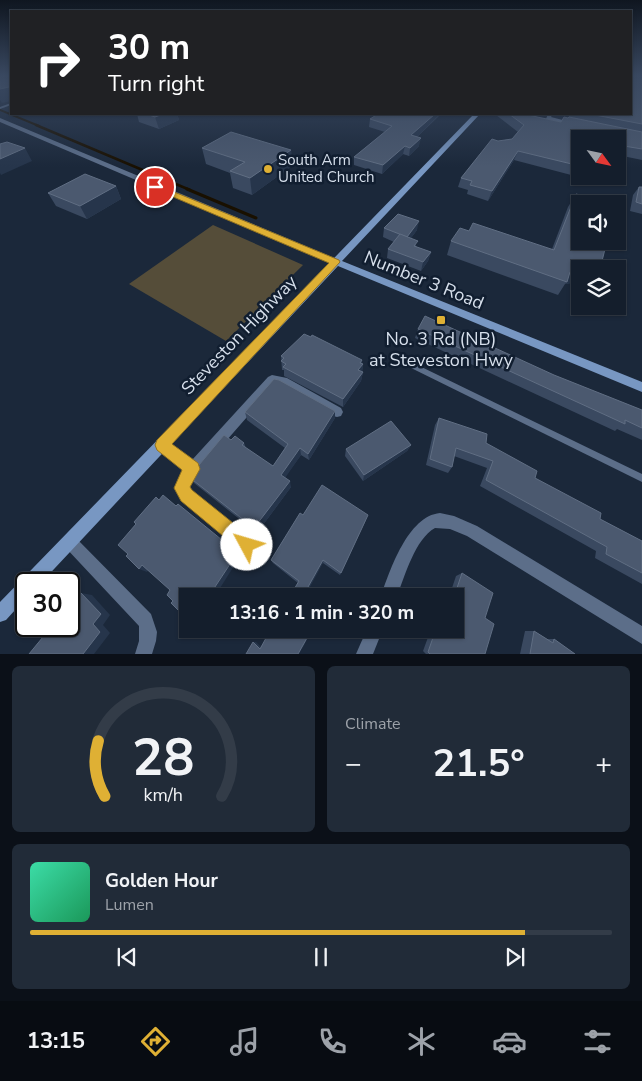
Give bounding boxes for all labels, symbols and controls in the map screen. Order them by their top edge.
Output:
text: 30 m [108,24,190,71]
icon: right [25,30,90,95]
text: Turn right [108,69,204,99]
north arrow [571,130,626,185]
map controls [571,130,626,315]
place label: South Arm United Church [278,150,374,187]
marker: South Arm United Church [262,163,274,175]
pin [134,166,176,208]
icon: arrive [141,173,169,201]
button: sound [571,195,626,250]
street label: Number 3 Road [360,245,488,315]
button: layers [571,260,626,315]
street label: Steveston Highway [176,270,303,400]
marker: No. 3 Rd (NB) at Steveston Hwy [435,314,447,326]
place label: No. 3 Rd (NB) at Steveston Hwy [369,327,514,372]
position arrow [220,518,272,570]
speed limit sign: 30 [15,572,80,637]
text: 13:16 · 1 min · 320 m [229,600,414,626]
text: Climate [345,713,400,735]
text: 28 [132,722,195,793]
text: 21.5° [432,738,525,789]
text: − [345,745,362,783]
text: + [595,745,612,783]
text: km/h [144,783,183,807]
text: Golden Hour [105,868,218,894]
text: Lumen [105,894,154,916]
icon: previous [113,943,141,971]
icon: pause [307,943,335,971]
icon: next [501,943,529,971]
icon: directions [138,1024,173,1059]
icon: music [227,1024,262,1059]
icon: phone [315,1024,350,1059]
icon: climate [404,1024,439,1059]
icon: car [492,1024,527,1059]
icon: filters [580,1024,615,1059]
text: 13:15 [27,1026,85,1056]

